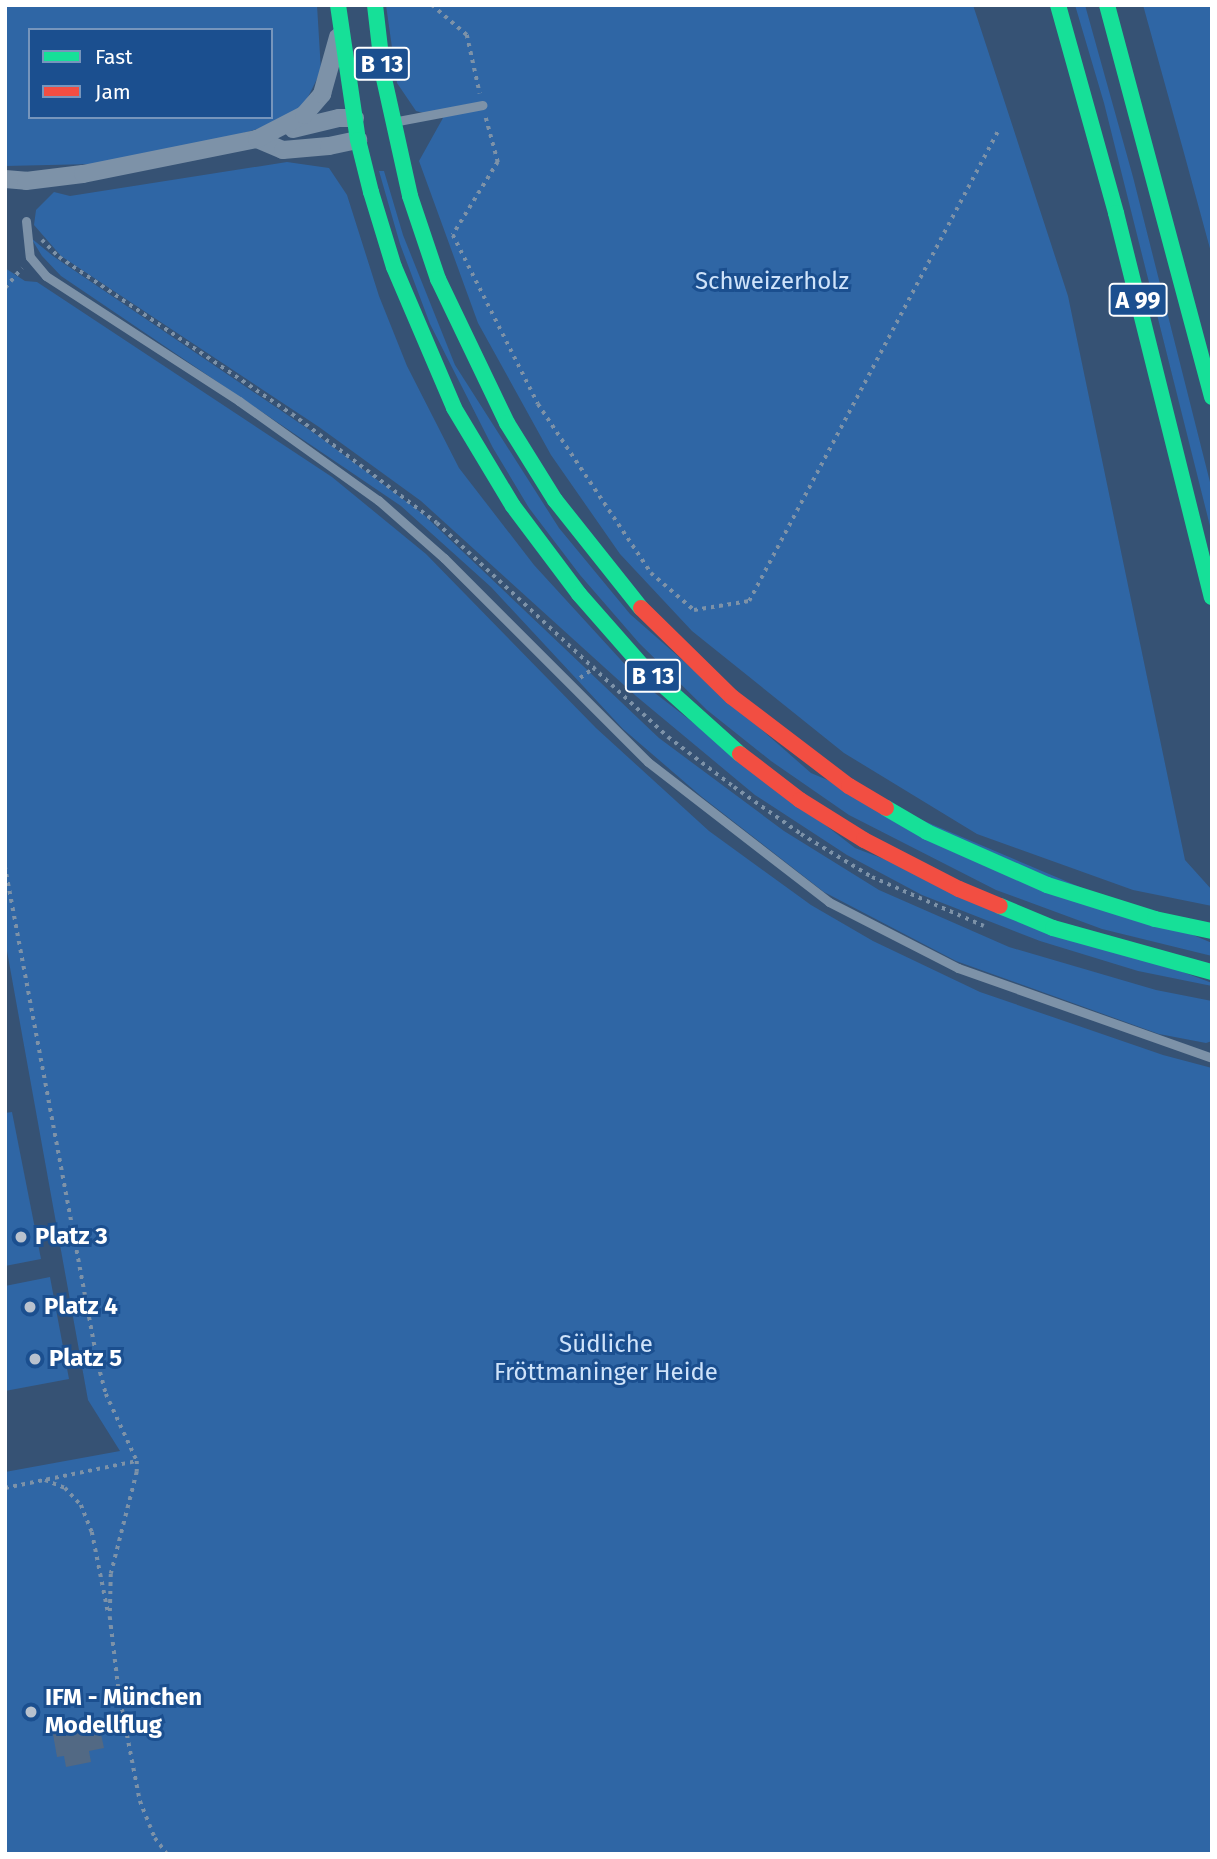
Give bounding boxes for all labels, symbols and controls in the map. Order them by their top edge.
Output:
legend [28,28,273,119]
text: Fast [95,44,133,70]
road number: B 13 [352,44,412,83]
text: Jam [95,79,131,105]
park label: Schweizerholz [695,268,849,296]
road number: A 99 [1108,280,1168,320]
road number: B 13 [623,656,683,696]
place label: Platz 3 [35,1223,108,1251]
marker: Platz 3 [13,1229,29,1245]
place label: Platz 4 [44,1293,118,1321]
marker: Platz 4 [22,1299,38,1315]
park label: Südliche Fröttmaninger Heide [494,1331,718,1387]
place label: Platz 5 [49,1345,122,1373]
marker: Platz 5 [27,1351,43,1367]
place label: IFM - München Modellflug [45,1684,202,1740]
marker: IFM - München Modellflug [23,1704,39,1720]

